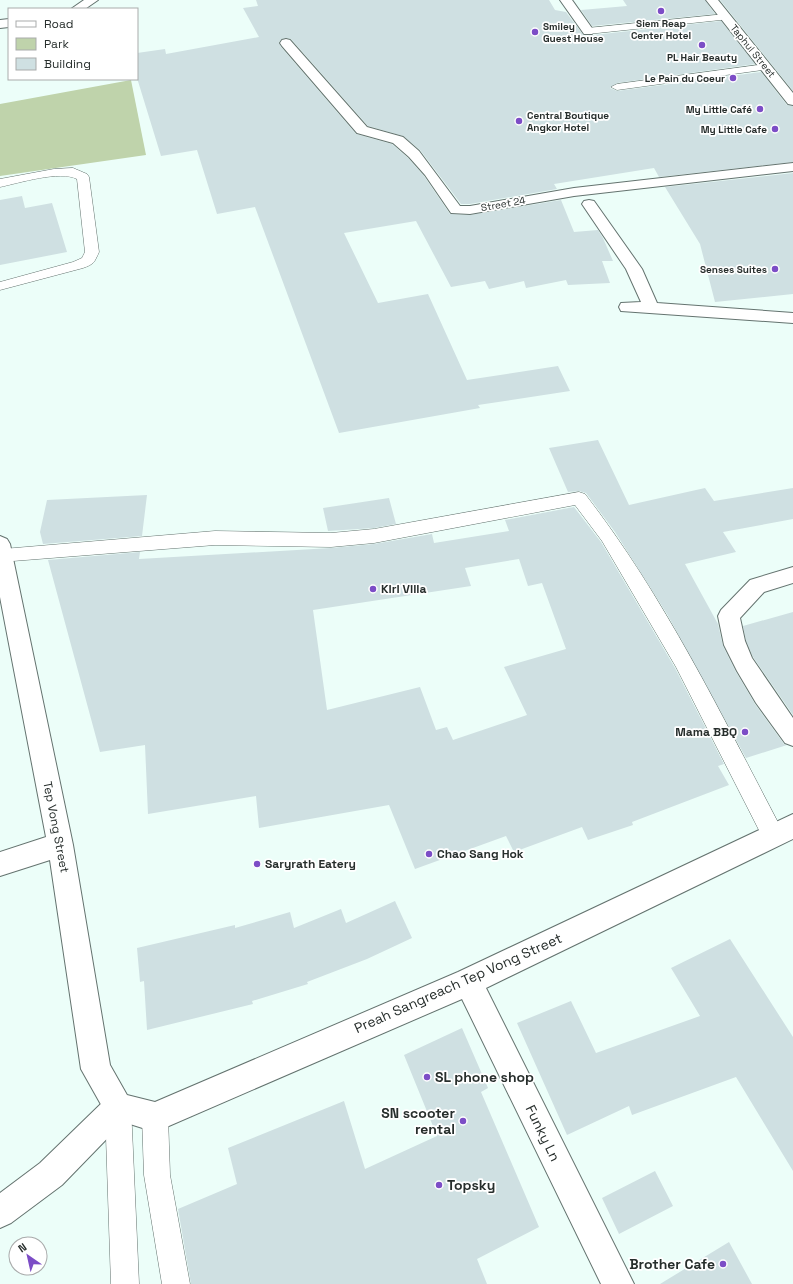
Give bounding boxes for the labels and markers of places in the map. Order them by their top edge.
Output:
marker: Siem Reap Center Hotel [656,6,666,16]
place label: Siem Reap Center Hotel [631,17,691,42]
place label: Smiley Guest House [543,20,604,45]
marker: Smiley Guest House [530,27,540,37]
marker: PL Hair Beauty [697,40,707,50]
place label: PL Hair Beauty [667,51,737,64]
place label: Le Pain du Coeur [645,72,725,85]
marker: Le Pain du Coeur [728,73,738,83]
place label: My Little Café [686,103,752,116]
marker: My Little Café [755,104,765,114]
place label: Central Boutique Angkor Hotel [527,109,609,134]
marker: Central Boutique Angkor Hotel [514,116,524,126]
place label: My Little Cafe [701,123,767,136]
marker: My Little Cafe [770,124,780,134]
place label: Senses Suites [700,263,767,276]
marker: Senses Suites [770,264,780,274]
place label: Kiri Villa [381,581,427,597]
marker: Kiri Villa [368,584,378,594]
place label: Mama BBQ [675,724,737,740]
marker: Mama BBQ [740,727,750,737]
place label: Chao Sang Hok [437,846,524,862]
marker: Chao Sang Hok [424,849,434,859]
place label: Saryrath Eatery [265,856,356,872]
marker: Saryrath Eatery [252,859,262,869]
place label: SL phone shop [435,1068,534,1086]
marker: SL phone shop [422,1072,432,1082]
place label: SN scooter rental [381,1104,455,1138]
marker: SN scooter rental [458,1116,468,1126]
place label: Topsky [447,1176,495,1194]
marker: Topsky [434,1180,444,1190]
place label: Brother Cafe [629,1255,715,1273]
marker: Brother Cafe [718,1259,728,1269]

